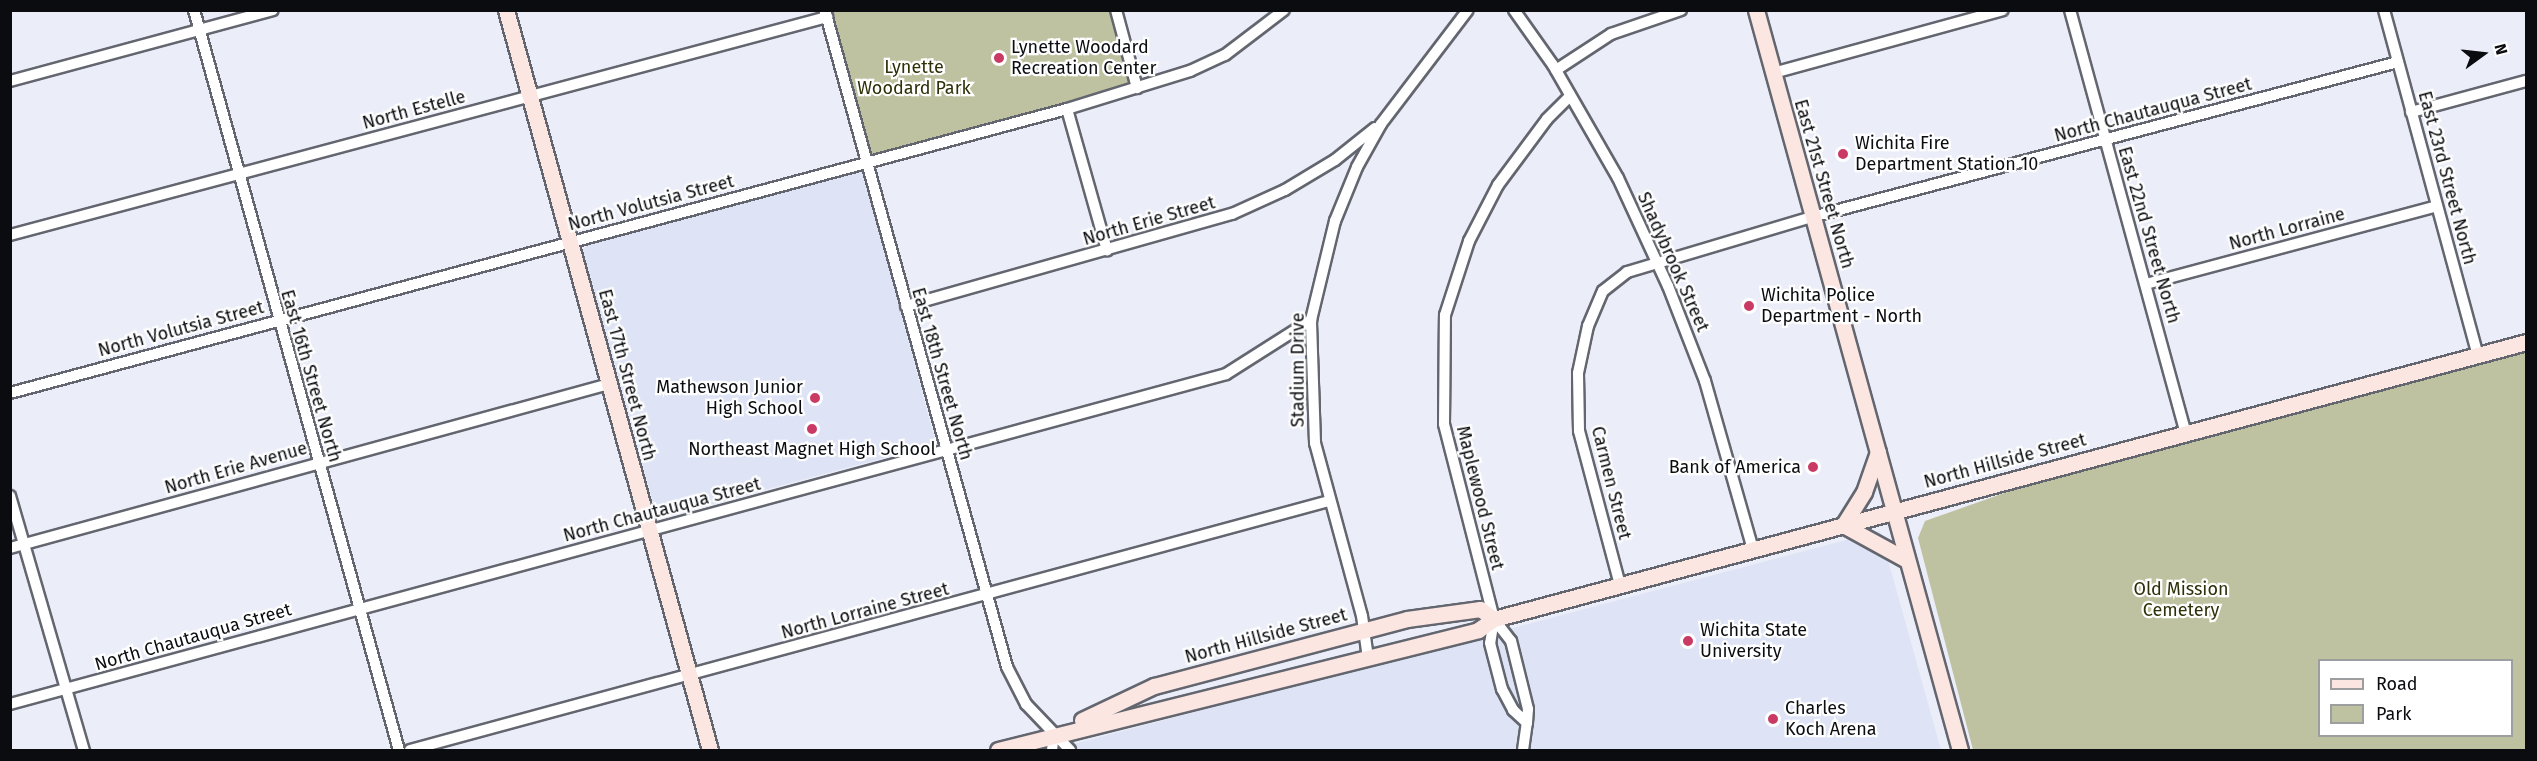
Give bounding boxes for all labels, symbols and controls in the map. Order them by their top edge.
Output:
north arrow [2453,24,2513,84]
place label: Lynette Woodard Recreation Center [1011,37,1156,80]
text: N [2490,42,2511,57]
marker: Lynette Woodard Recreation Center [992,51,1006,65]
park label: Lynette Woodard Park [857,57,971,100]
street label: North Chautauqua Street [2052,73,2254,147]
street label: North Estelle [360,86,468,134]
street label: East 23rd Street North [2413,89,2481,267]
street label: East 21st Street North [1789,97,1859,271]
place label: Wichita Fire Department Station 10 [1855,133,2038,176]
street label: East 22nd Street North [2113,144,2185,326]
marker: Wichita Fire Department Station 10 [1836,147,1850,161]
street label: North Volutsia Street [566,170,736,236]
street label: Shadybrook Street [1632,189,1714,335]
street label: North Erie Street [1080,192,1218,250]
street label: North Lorraine [2227,203,2347,255]
street label: East 18th Street North [907,285,977,463]
place label: Wichita Police Department - North [1761,285,1922,328]
street label: East 16th Street North [276,287,346,465]
street label: East 17th Street North [594,287,660,463]
street label: North Volutsia Street [96,296,266,362]
marker: Wichita Police Department - North [1742,299,1756,313]
street label: Stadium Drive [1287,313,1309,427]
place label: Mathewson Junior High School [656,377,803,420]
marker: Mathewson Junior High School [808,391,822,405]
marker: Northeast Magnet High School [805,422,819,436]
street label: Maplewood Street [1452,424,1508,572]
street label: Carmen Street [1586,424,1636,542]
street label: North Hillside Street [1922,429,2088,493]
street label: North Erie Avenue [162,437,310,499]
place label: Northeast Magnet High School [688,438,936,460]
place label: Bank of America [1669,456,1801,478]
marker: Bank of America [1806,460,1820,474]
street label: North Chautauqua Street [561,473,763,547]
street label: North Lorraine Street [779,578,951,644]
park label: Old Mission Cemetery [2133,579,2229,622]
street label: North Chautauqua Street [92,599,294,675]
street label: North Hillside Street [1183,604,1349,668]
place label: Wichita State University [1700,620,1807,662]
marker: Wichita State University [1681,634,1695,648]
legend [2318,659,2513,737]
text: Road [2376,673,2418,695]
place label: Charles Koch Arena [1785,698,1877,740]
text: Park [2376,703,2411,725]
marker: Charles Koch Arena [1766,712,1780,726]

